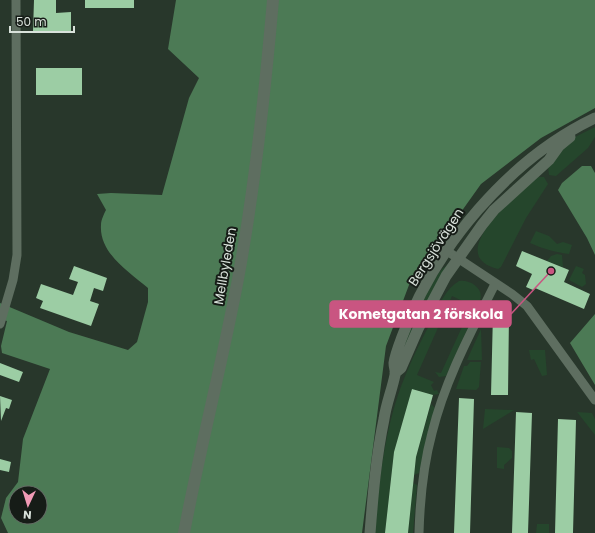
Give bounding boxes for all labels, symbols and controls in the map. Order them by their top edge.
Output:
scale bar [10,8,74,34]
text: 50 m [16,13,47,30]
street label: Bergsjövägen [404,204,468,290]
street label: Mellbyleden [209,226,241,306]
callout: Kometgatan 2 förskola [330,301,511,327]
text: Kometgatan 2 förskola [339,304,503,324]
north arrow [8,485,48,525]
text: N [23,507,32,523]

